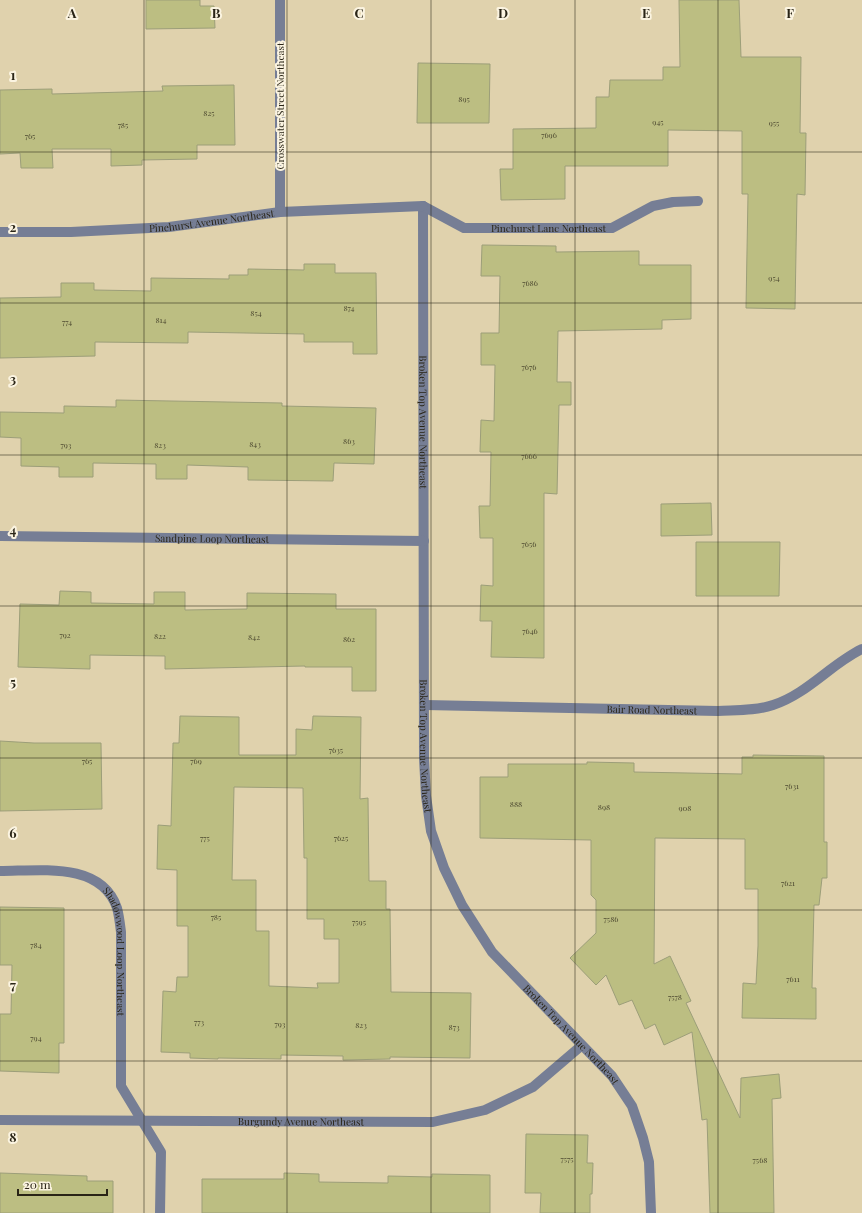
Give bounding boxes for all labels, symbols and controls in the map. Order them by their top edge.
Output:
text: A [67,4,77,21]
text: B [212,4,221,21]
text: C [354,4,364,21]
text: D [498,4,508,21]
text: E [642,4,650,21]
text: F [786,4,794,21]
street label: Crosswater Street Northeast [273,42,287,169]
text: 1 [11,66,16,83]
house number: 895 [458,93,470,104]
house number: 825 [203,107,215,118]
house number: 945 [652,116,664,127]
house number: 955 [769,117,779,128]
house number: 785 [118,119,128,130]
house number: 7696 [541,129,557,140]
house number: 765 [25,130,35,141]
street label: Pinehurst Avenue Northeast [149,206,275,235]
text: 2 [10,218,17,235]
street label: Pinehurst Lane Northeast [491,221,606,235]
house number: 954 [768,272,780,283]
house number: 7686 [522,277,538,288]
house number: 874 [343,302,355,313]
house number: 854 [250,307,262,318]
house number: 814 [155,314,167,325]
house number: 774 [62,316,72,327]
street label: Broken Top Avenue Northeast [416,355,431,489]
house number: 7676 [522,361,536,372]
text: 3 [10,370,16,387]
house number: 863 [343,435,355,446]
house number: 843 [249,438,261,449]
house number: 793 [61,439,72,450]
house number: 823 [154,439,166,450]
house number: 7666 [521,450,537,461]
text: 4 [10,521,17,538]
street label: Sandpine Loop Northeast [155,531,270,546]
house number: 7656 [522,538,536,549]
house number: 7646 [522,625,538,636]
house number: 792 [59,629,71,640]
house number: 822 [154,630,166,641]
house number: 842 [248,631,260,642]
house number: 862 [343,633,355,644]
text: 5 [10,673,16,690]
street label: Broken Top Avenue Northeast [417,679,435,814]
street label: Bair Road Northeast [607,702,698,718]
house number: 7635 [329,744,343,755]
house number: 765 [82,755,92,766]
house number: 769 [190,755,202,766]
house number: 7631 [785,780,799,791]
house number: 888 [510,798,522,809]
house number: 898 [598,801,610,812]
house number: 908 [678,802,692,813]
text: 6 [9,824,17,841]
house number: 775 [200,832,210,843]
house number: 7625 [334,832,348,843]
house number: 7621 [781,877,795,888]
street label: Shadowwood Loop Northeast [100,884,128,1017]
house number: 785 [211,911,221,922]
house number: 7586 [604,913,618,924]
house number: 7595 [352,916,366,927]
house number: 784 [30,939,42,950]
house number: 7611 [786,973,800,984]
text: 7 [10,976,16,993]
street label: Broken Top Avenue Northeast [520,981,623,1087]
house number: 7578 [668,991,682,1002]
house number: 773 [194,1016,204,1027]
house number: 793 [275,1018,286,1029]
house number: 823 [355,1019,367,1030]
house number: 873 [448,1021,460,1032]
house number: 794 [30,1032,42,1043]
street label: Burgundy Avenue Northeast [238,1114,365,1129]
text: 8 [9,1128,17,1145]
house number: 7575 [560,1153,574,1164]
house number: 7568 [753,1154,767,1165]
scale bar [18,1171,107,1197]
text: 20 m [24,1176,51,1192]

